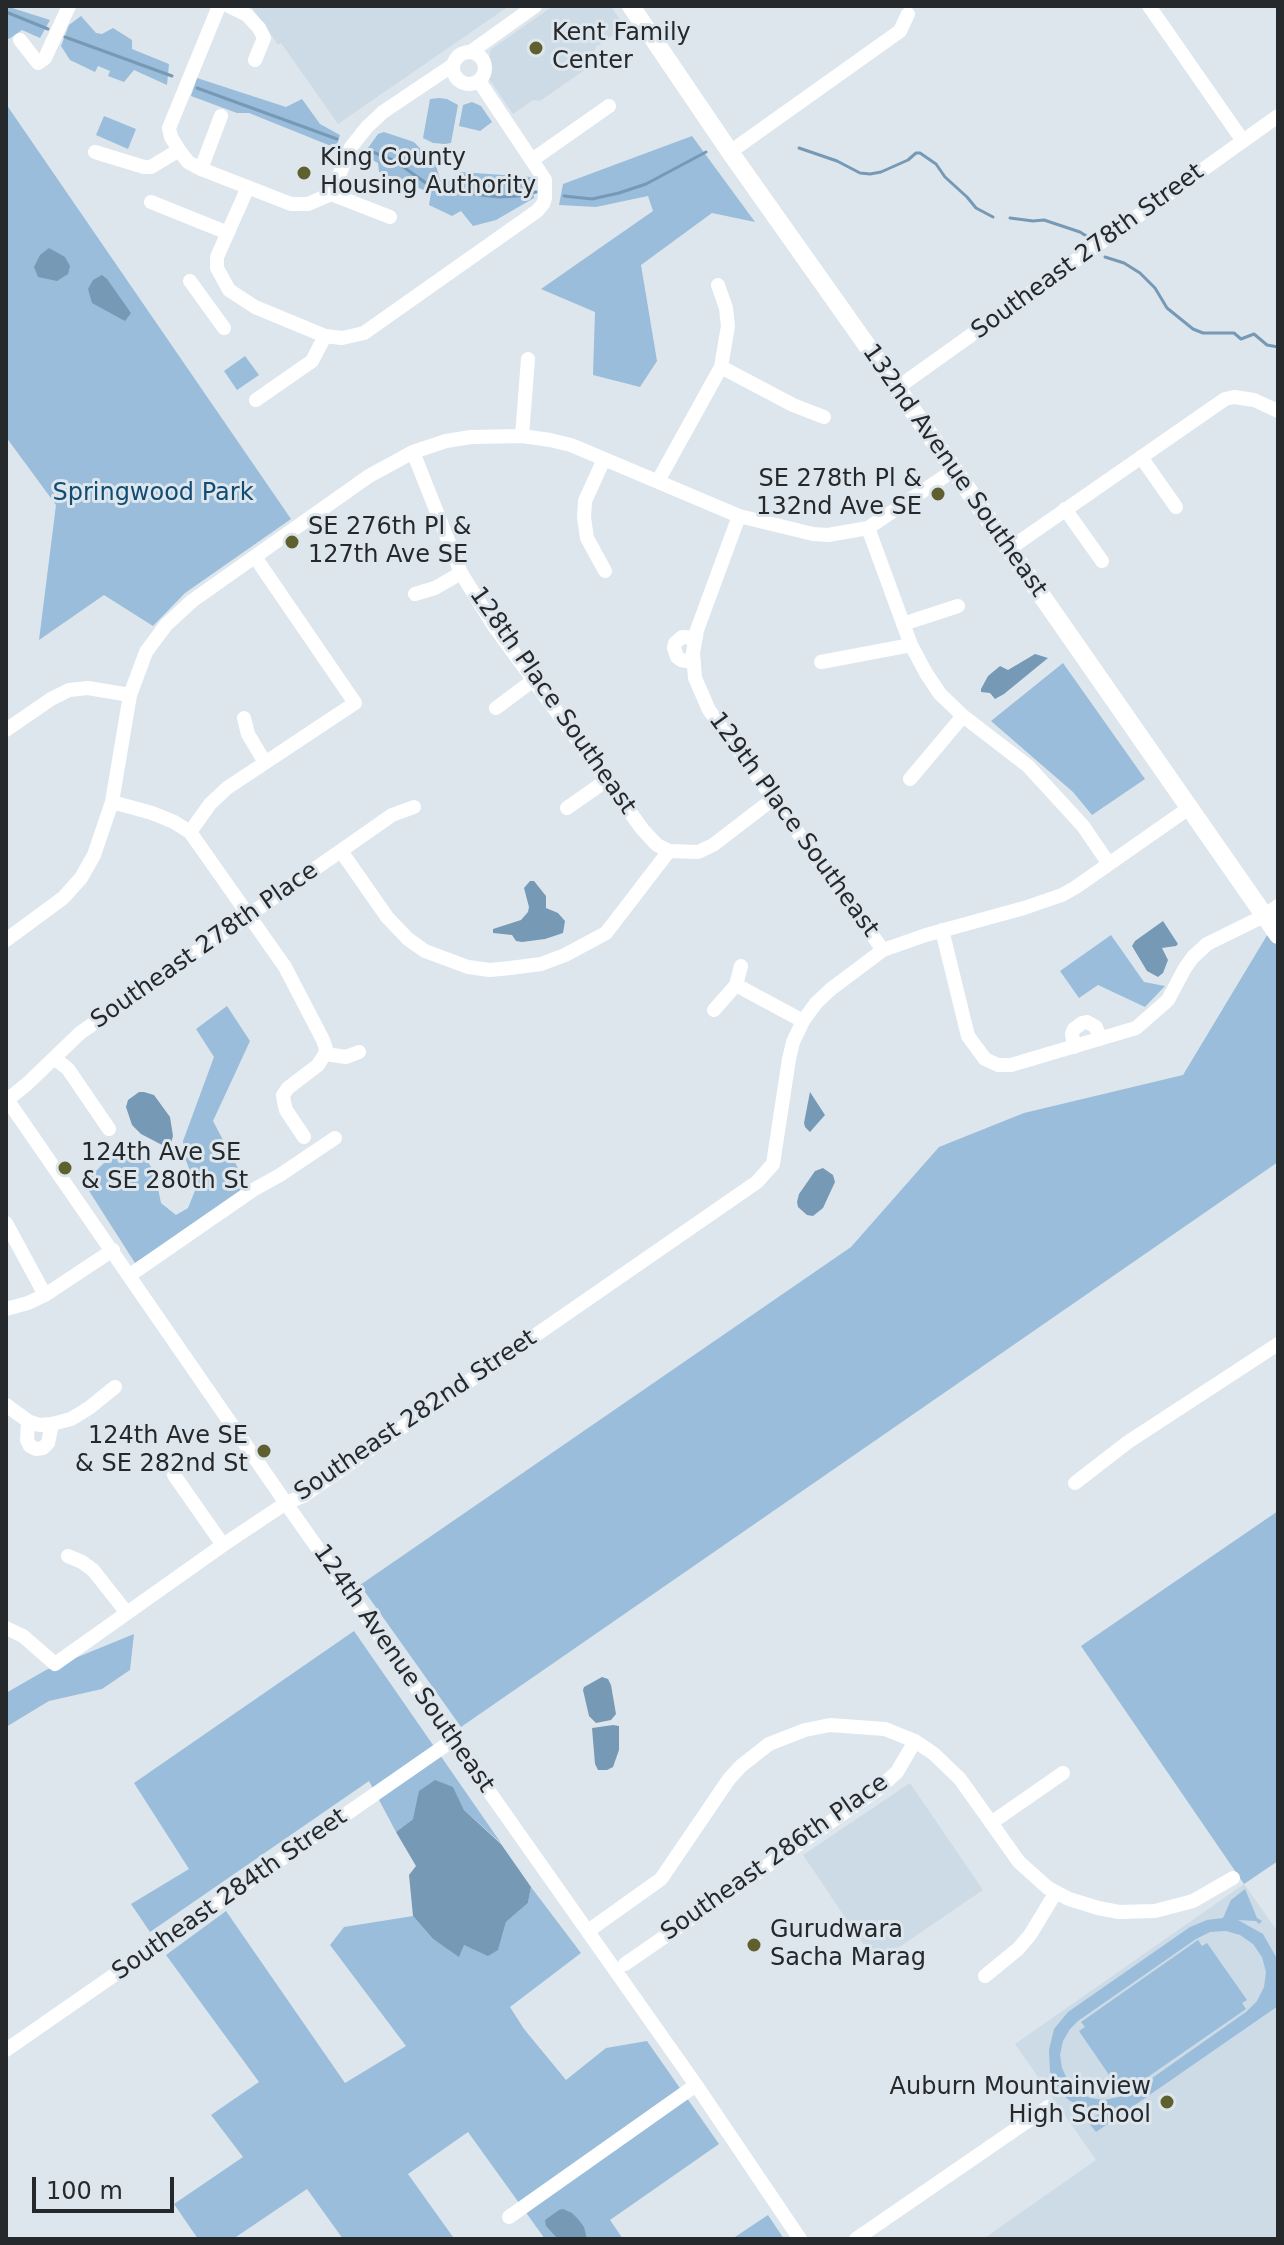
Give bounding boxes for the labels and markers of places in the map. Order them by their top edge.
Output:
place label: Kent Family Center [552,20,691,76]
marker: Kent Family Center [527,39,545,57]
place label: King County Housing Authority [320,145,536,201]
marker: King County Housing Authority [295,164,313,182]
place label: SE 278th Pl & 132nd Ave SE [756,466,922,522]
marker: SE 278th Pl & 132nd Ave SE [929,485,947,503]
place label: SE 276th Pl & 127th Ave SE [308,514,472,570]
marker: SE 276th Pl & 127th Ave SE [283,533,301,551]
place label: 124th Ave SE & SE 280th St [81,1140,248,1196]
marker: 124th Ave SE & SE 280th St [56,1159,74,1177]
place label: 124th Ave SE & SE 282nd St [75,1423,248,1479]
marker: 124th Ave SE & SE 282nd St [255,1442,273,1460]
place label: Gurudwara Sacha Marag [770,1917,926,1973]
marker: Gurudwara Sacha Marag [745,1936,763,1954]
place label: Auburn Mountainview High School [890,2074,1151,2130]
marker: Auburn Mountainview High School [1158,2093,1176,2111]

